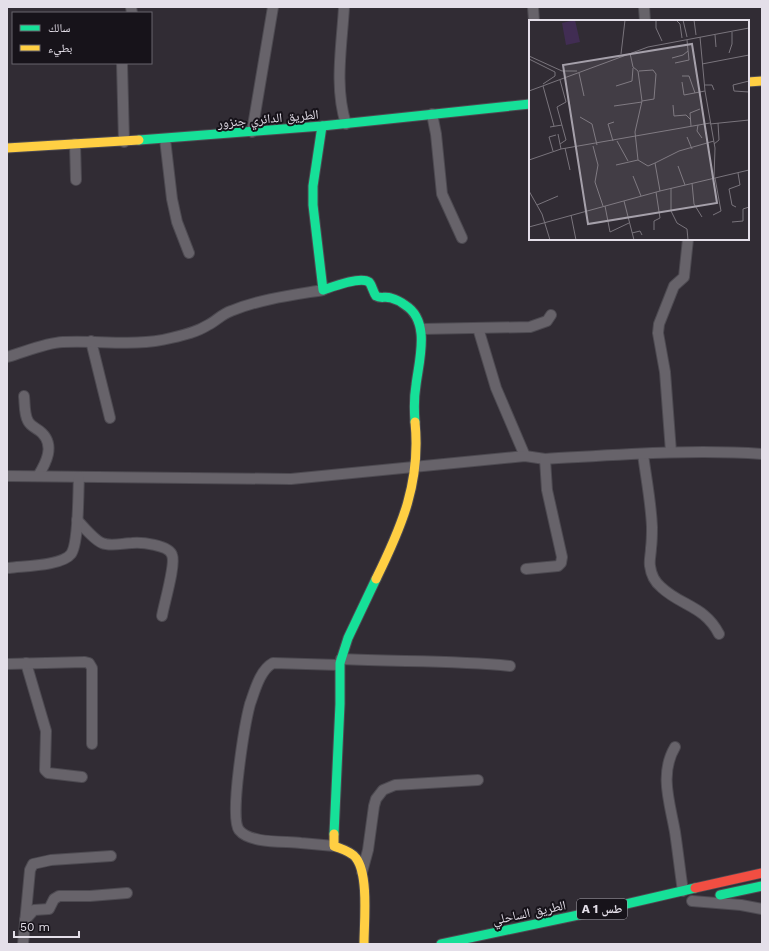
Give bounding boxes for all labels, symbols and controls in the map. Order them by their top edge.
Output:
legend [12,12,152,64]
inset map [529,20,749,240]
text: سالك [48,21,70,35]
text: بطيء [48,41,72,58]
street label: الطريق الدائري جنزور [216,107,319,134]
street label: الطريق الساحلي [491,897,568,931]
road number: A 1 طس [577,899,627,919]
scale bar [14,913,79,939]
text: 50 m [20,920,50,934]

